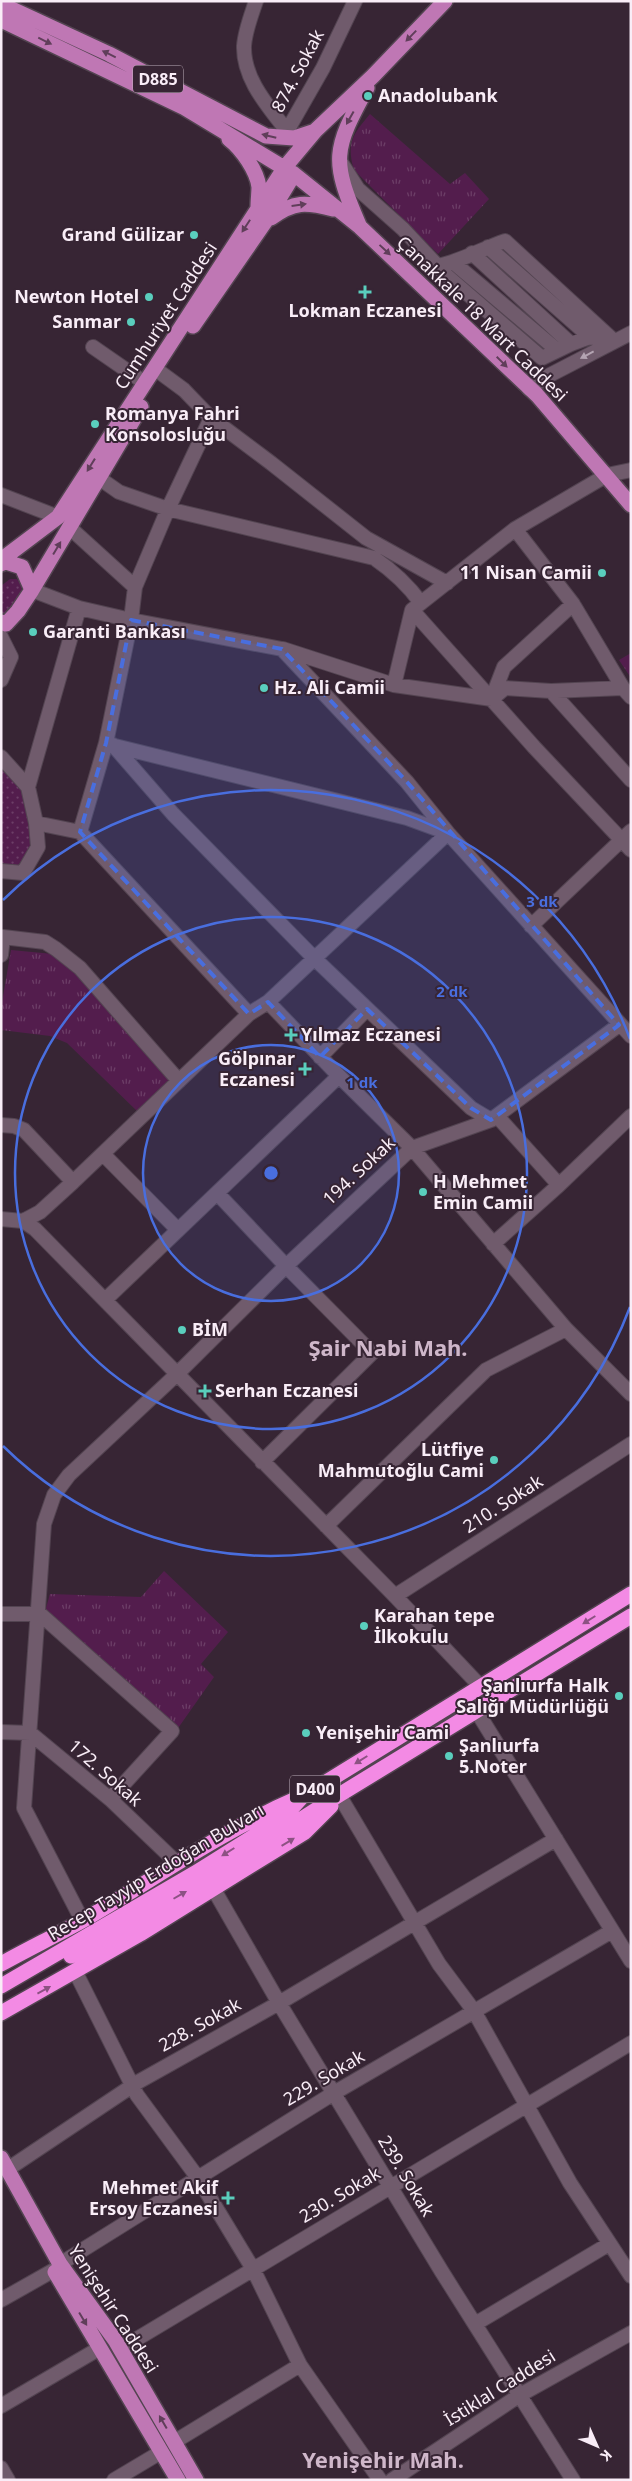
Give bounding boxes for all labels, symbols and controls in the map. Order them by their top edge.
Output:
street label: 874. Sokak [265,25,329,116]
one-way arrow [405,30,417,42]
one-way arrow [38,37,52,45]
one-way arrow [102,50,116,58]
road number: D885 [133,66,183,92]
place label: Anadolubank [378,83,498,107]
marker: Anadolubank [362,90,374,102]
one-way arrow [346,111,354,126]
one-way arrow [261,131,276,139]
one-way arrow [291,200,307,208]
one-way arrow [241,219,251,232]
place label: Grand Gülizar [62,222,184,246]
marker: Grand Gülizar [188,229,200,241]
street label: Çanakkale 18 Mart Caddesi [392,230,573,406]
street label: Cumhuriyet Caddesi [108,237,222,394]
one-way arrow [378,244,390,256]
place label: Newton Hotel [14,284,139,308]
marker: Lokman Eczanesi [359,286,371,298]
marker: Newton Hotel [143,291,155,303]
place label: Lokman Eczanesi [288,298,442,322]
place label: Sanmar [52,309,121,333]
marker: Sanmar [125,316,137,328]
one-way arrow [580,351,595,359]
one-way arrow [496,356,508,368]
place label: Romanya Fahri Konsolosluğu [105,401,240,446]
marker: Romanya Fahri Konsolosluğu [89,418,101,430]
one-way arrow [87,459,96,472]
one-way arrow [52,541,61,554]
place label: 11 Nisan Camii [460,560,592,584]
marker: 11 Nisan Camii [596,567,608,579]
place label: Garanti Bankası [43,619,186,643]
marker: Garanti Bankası [27,626,39,638]
place label: Hz. Ali Camii [274,675,385,699]
marker: Hz. Ali Camii [258,682,270,694]
text: 3 dk [526,891,558,911]
text: 2 dk [436,981,468,1001]
place label: Yılmaz Eczanesi [301,1022,441,1046]
marker: Yılmaz Eczanesi [285,1029,297,1041]
place label: Gölpınar Eczanesi [218,1046,295,1091]
marker: Gölpınar Eczanesi [299,1063,311,1075]
text: 1 dk [346,1072,378,1092]
street label: 194. Sokak [317,1130,400,1210]
centre of rings [262,1164,280,1182]
place label: H Mehmet Emin Camii [433,1169,533,1214]
marker: H Mehmet Emin Camii [417,1186,429,1198]
place label: BİM [192,1317,228,1341]
marker: BİM [176,1324,188,1336]
district label: Şair Nabi Mah. [308,1332,468,1362]
place label: Serhan Eczanesi [215,1378,358,1402]
marker: Serhan Eczanesi [199,1385,211,1397]
place label: Lütfiye Mahmutoğlu Cami [318,1437,484,1482]
marker: Lütfiye Mahmutoğlu Cami [488,1454,500,1466]
street label: 210. Sokak [458,1468,547,1538]
place label: Karahan tepe İlkokulu [374,1603,495,1648]
one-way arrow [583,1615,596,1624]
marker: Karahan tepe İlkokulu [358,1620,370,1632]
place label: Şanlıurfa Halk Salığı Müdürlüğü [456,1673,610,1718]
marker: Şanlıurfa Halk Salığı Müdürlüğü [613,1690,625,1702]
place label: Yenişehir Cami [316,1720,449,1744]
marker: Yenişehir Cami [300,1727,312,1739]
place label: Şanlıurfa 5.Noter [459,1733,540,1778]
street label: 172. Sokak [64,1734,148,1811]
marker: Şanlıurfa 5.Noter [443,1750,455,1762]
one-way arrow [355,1756,368,1765]
road number: D400 [290,1776,340,1802]
street label: Recep Tayyip Erdoğan Bulvarı [43,1797,268,1945]
one-way arrow [281,1838,294,1847]
one-way arrow [222,1847,235,1856]
one-way arrow [173,1890,186,1899]
one-way arrow [37,1986,51,1994]
street label: 228. Sokak [154,1992,245,2057]
street label: 229. Sokak [279,2043,369,2111]
street label: 239. Sokak [373,2131,441,2221]
street label: 230. Sokak [295,2160,385,2228]
place label: Mehmet Akif Ersoy Eczanesi [89,2175,219,2220]
marker: Mehmet Akif Ersoy Eczanesi [222,2192,234,2204]
street label: Yenişehir Caddesi [63,2239,164,2377]
one-way arrow [78,2312,87,2325]
street label: İstiklal Caddesi [439,2343,560,2431]
one-way arrow [158,2416,167,2429]
north arrow [572,2421,622,2471]
district label: Yenişehir Mah. [302,2444,464,2474]
text: K [596,2446,617,2466]

